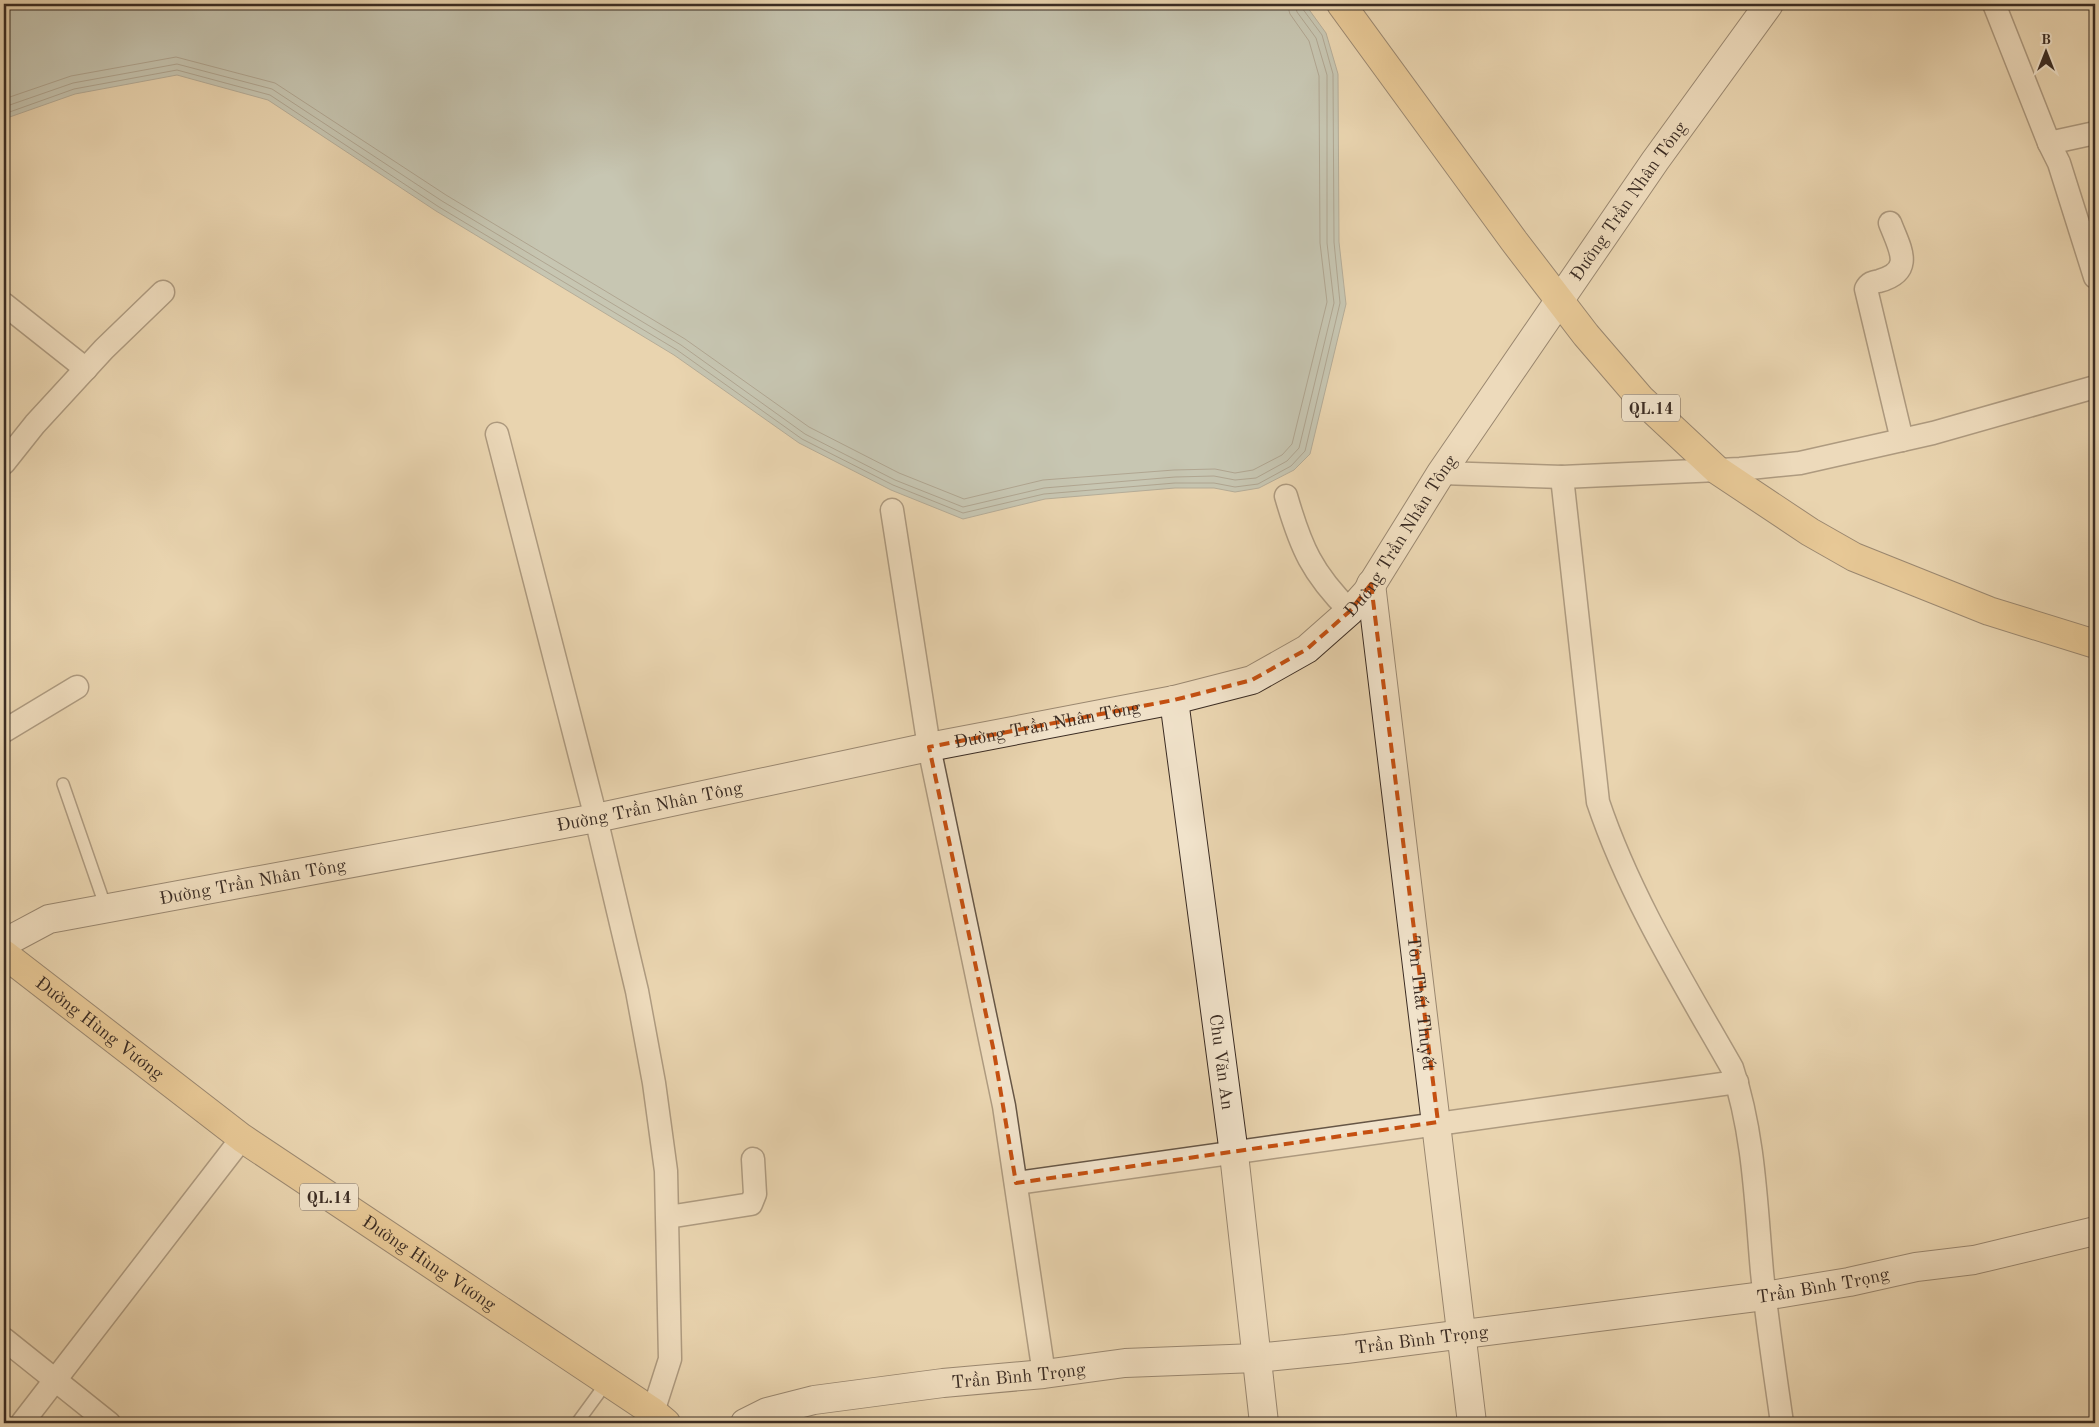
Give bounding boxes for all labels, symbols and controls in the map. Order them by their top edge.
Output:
north arrow [2022,28,2072,78]
text: B [2041,33,2051,47]
street label: Đường Trần Nhân Tông [1568,118,1691,285]
road number: QL.14 [1622,394,1680,422]
street label: Đường Trần Nhân Tông [1341,452,1461,621]
street label: Đường Trần Nhân Tông [953,699,1142,752]
street label: Đường Trần Nhân Tông [555,779,745,835]
street label: Đường Trần Nhân Tông [158,856,348,908]
street label: Tôn Thất Thuyết [1403,935,1438,1072]
street label: Đường Hùng Vương [32,974,167,1084]
street label: Chu Văn An [1206,1013,1236,1111]
road number: QL.14 [300,1184,358,1210]
street label: Đường Hùng Vương [359,1213,499,1315]
street label: Trần Bình Trọng [1756,1265,1891,1307]
street label: Trần Bình Trọng [1354,1323,1490,1358]
street label: Trần Bình Trọng [951,1360,1087,1392]

